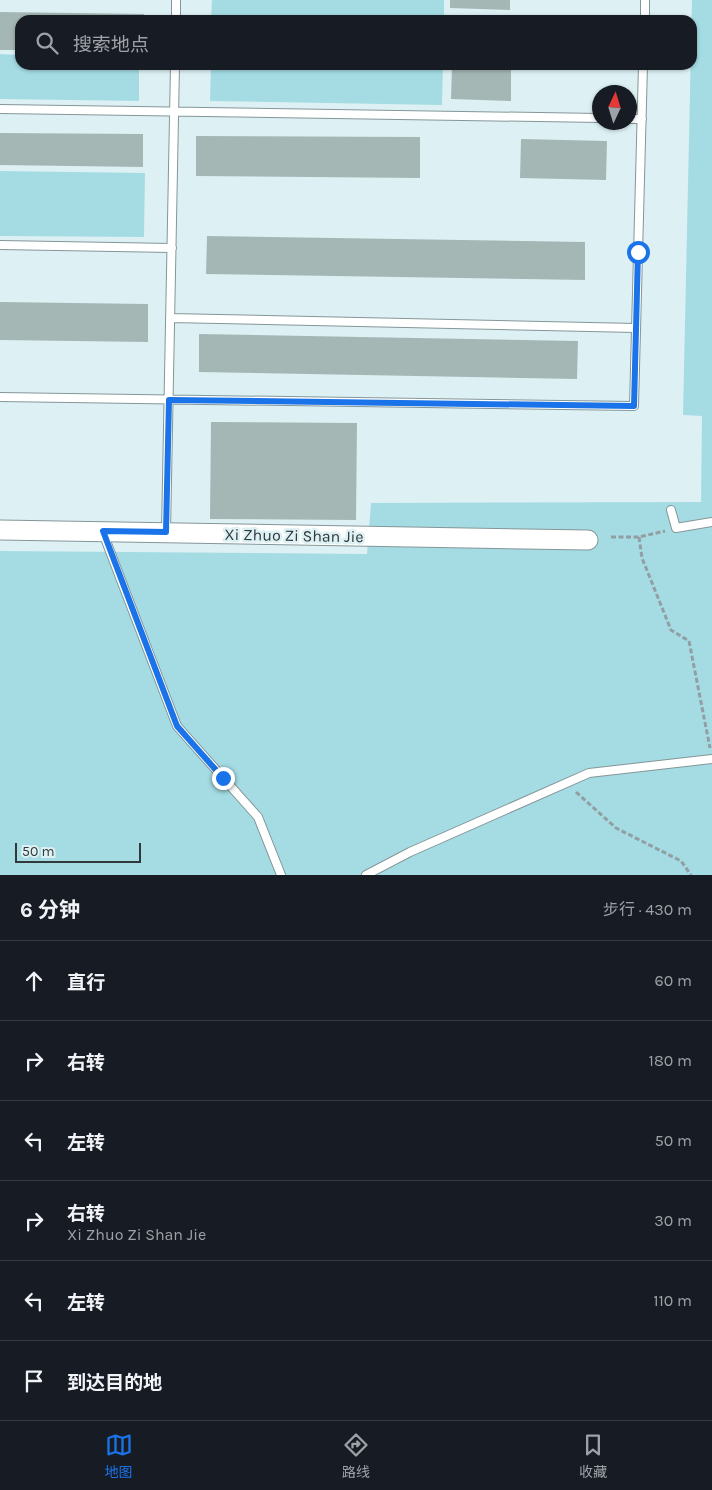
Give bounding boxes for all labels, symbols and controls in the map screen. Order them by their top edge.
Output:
search box [15,15,697,70]
icon: search [33,29,61,57]
text: 搜索地点 [73,34,149,56]
north arrow [592,85,637,130]
route start [627,241,650,264]
street label: Xi Zhuo Zi Shan Jie [224,525,364,546]
route end [212,767,235,790]
scale bar [15,840,141,863]
text: 50 m [22,843,55,860]
text: 6 分钟 [20,898,80,922]
text: 步行 · 430 m [603,900,692,919]
icon: ahead [20,967,48,995]
text: 60 m [655,971,692,990]
text: 直行 [67,972,105,994]
icon: right [20,1047,48,1075]
text: 180 m [649,1051,692,1070]
text: 右转 [67,1052,105,1074]
icon: left [20,1127,48,1155]
text: 50 m [655,1131,692,1150]
text: 左转 [67,1132,105,1154]
text: 右转 [67,1203,105,1225]
icon: right [20,1207,48,1235]
text: 30 m [654,1211,692,1230]
text: Xi Zhuo Zi Shan Jie [67,1225,206,1244]
icon: left [20,1287,48,1315]
text: 110 m [653,1291,692,1310]
text: 左转 [67,1292,105,1314]
icon: arrive [20,1367,48,1395]
text: 到达目的地 [67,1372,162,1394]
tab: 地图 [105,1431,133,1481]
tab: 路线 [342,1431,370,1481]
tab: 收藏 [579,1431,607,1481]

